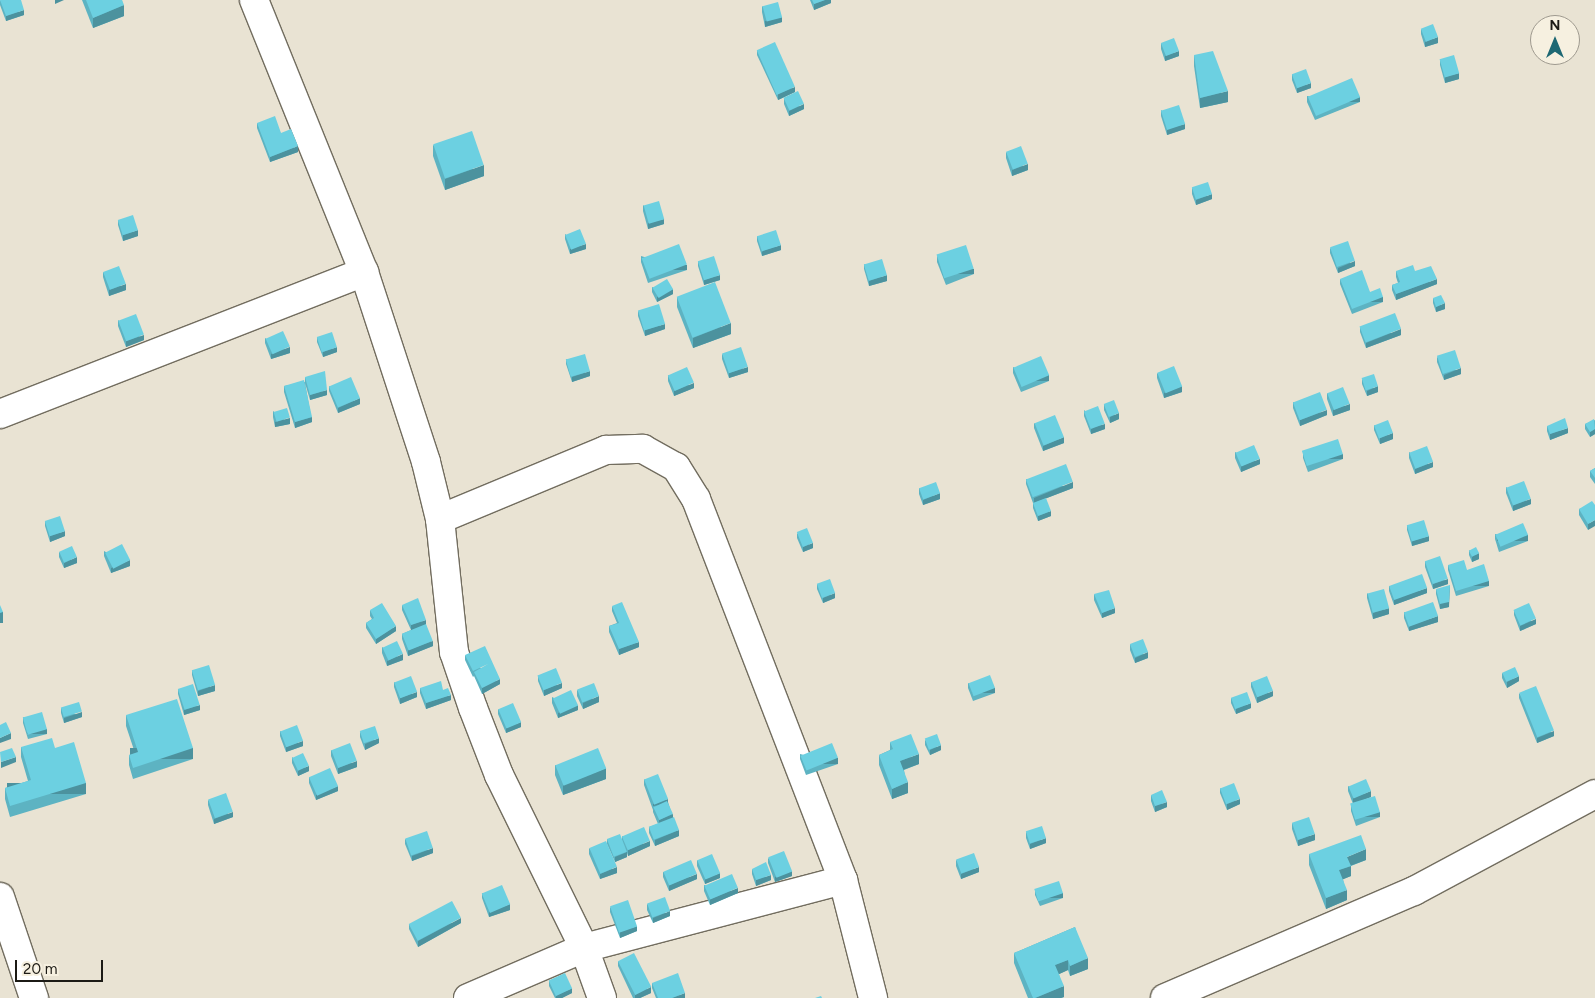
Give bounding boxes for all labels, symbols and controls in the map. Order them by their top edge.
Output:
north arrow [1530,15,1580,65]
text: N [1550,17,1560,34]
scale bar [18,950,105,982]
text: 20 m [23,960,57,978]

